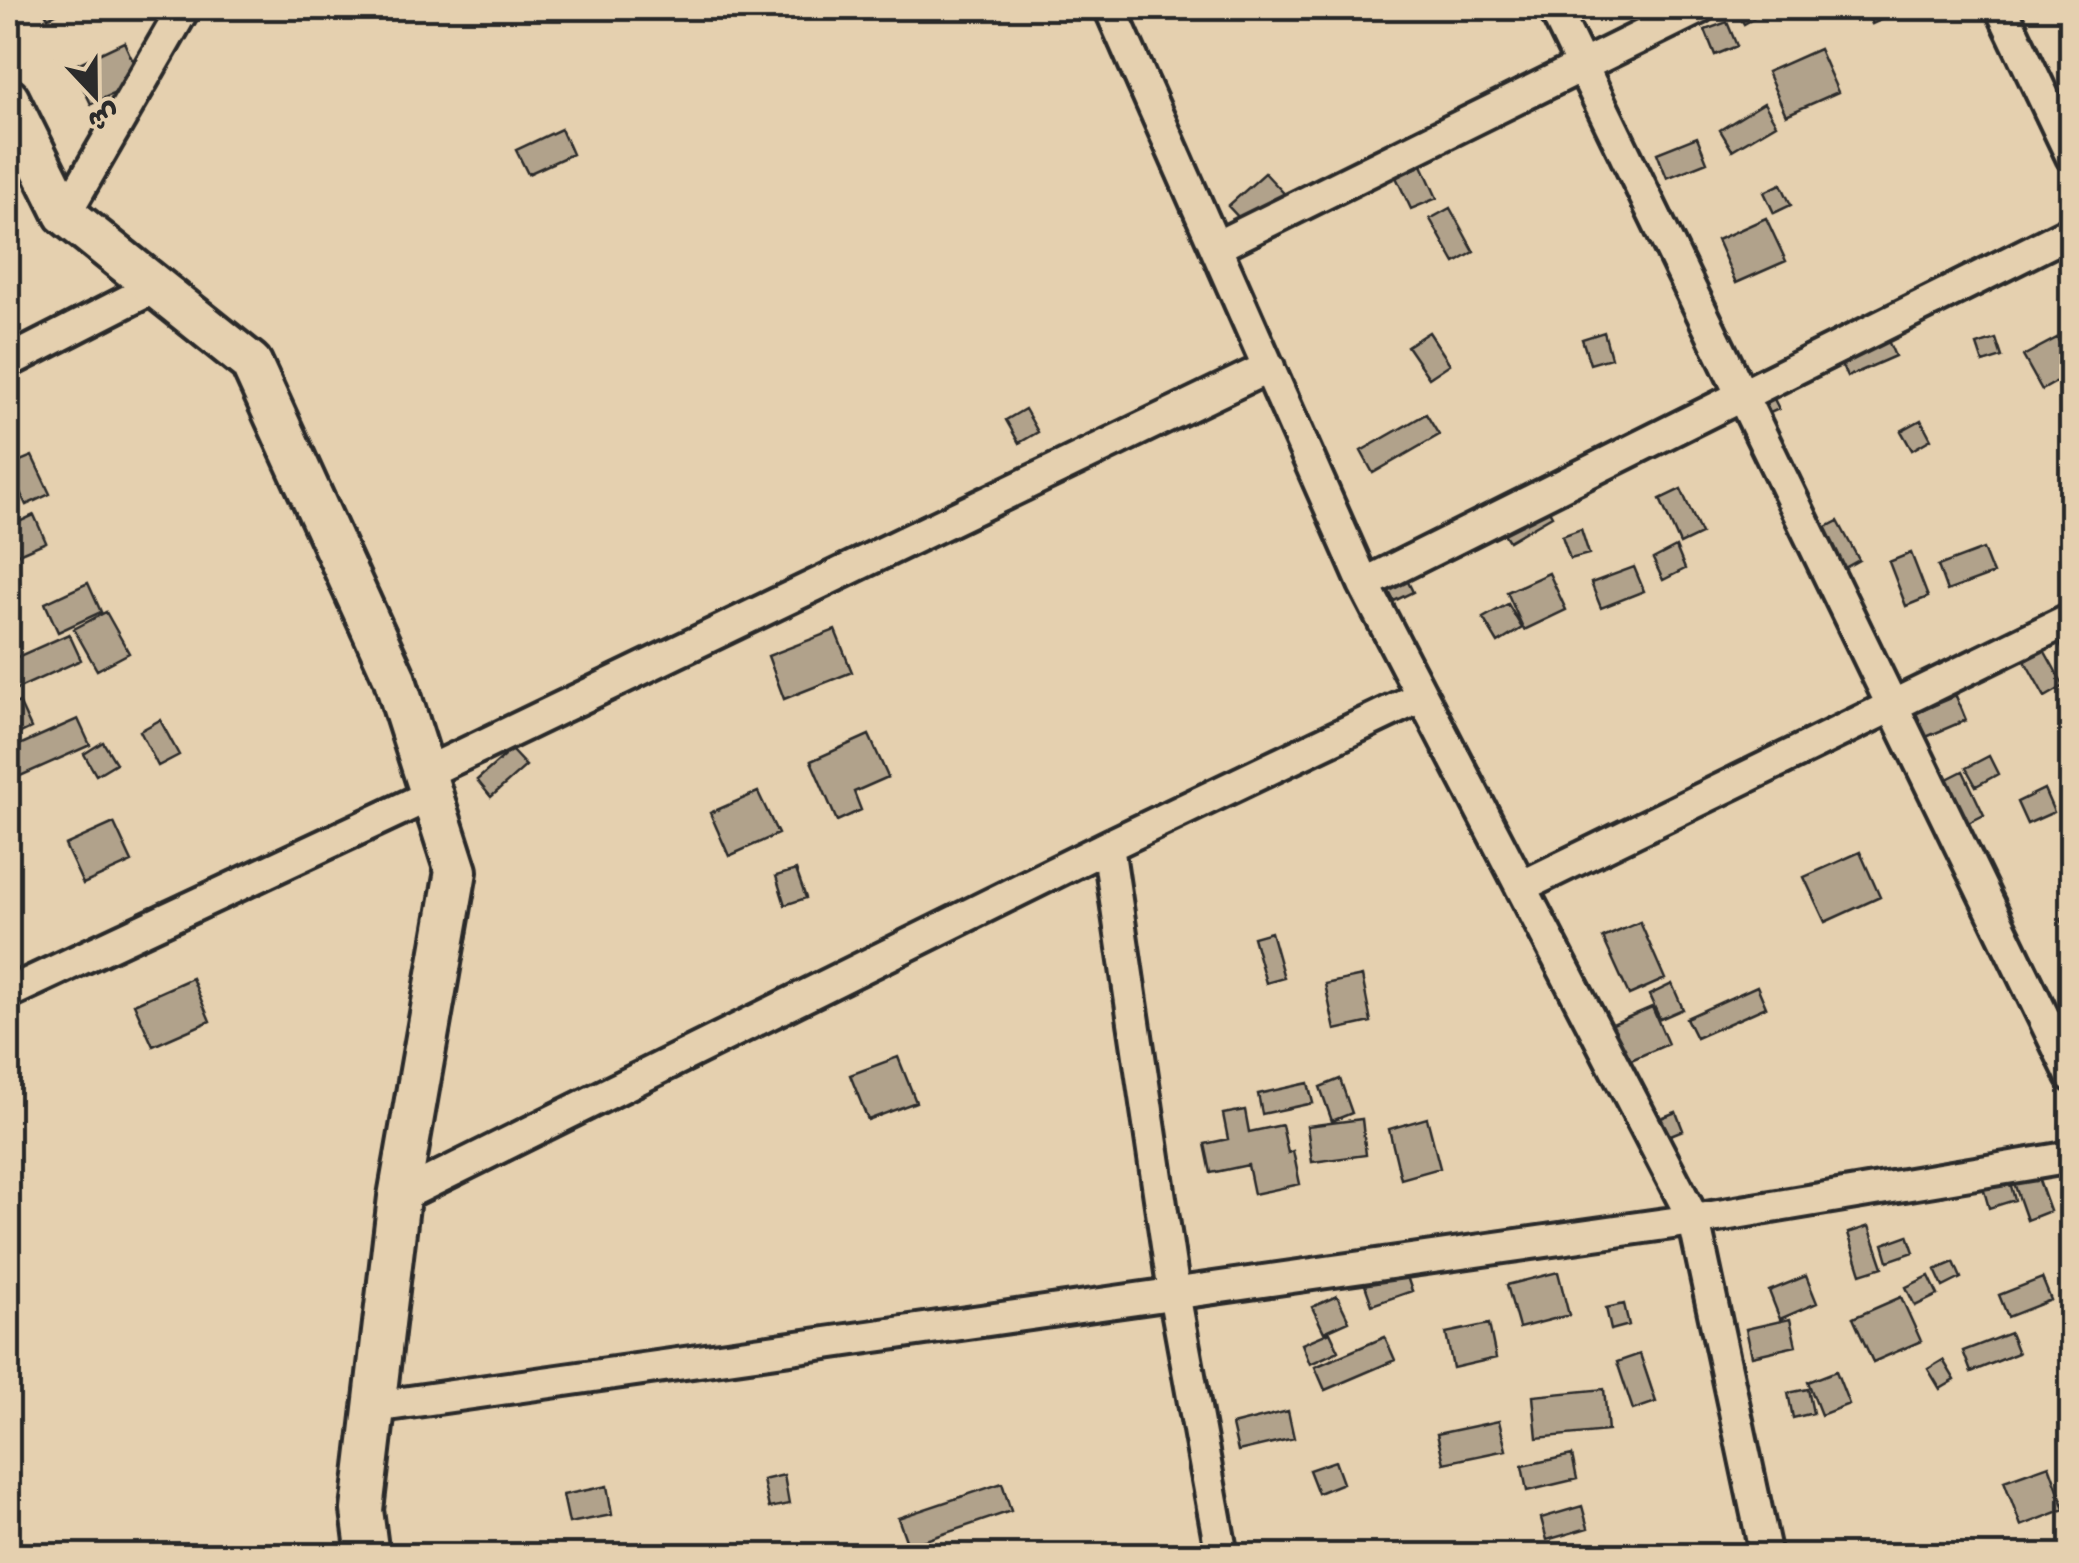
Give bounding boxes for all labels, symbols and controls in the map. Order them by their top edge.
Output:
north arrow [45,45,145,145]
text: ش [83,95,125,139]

